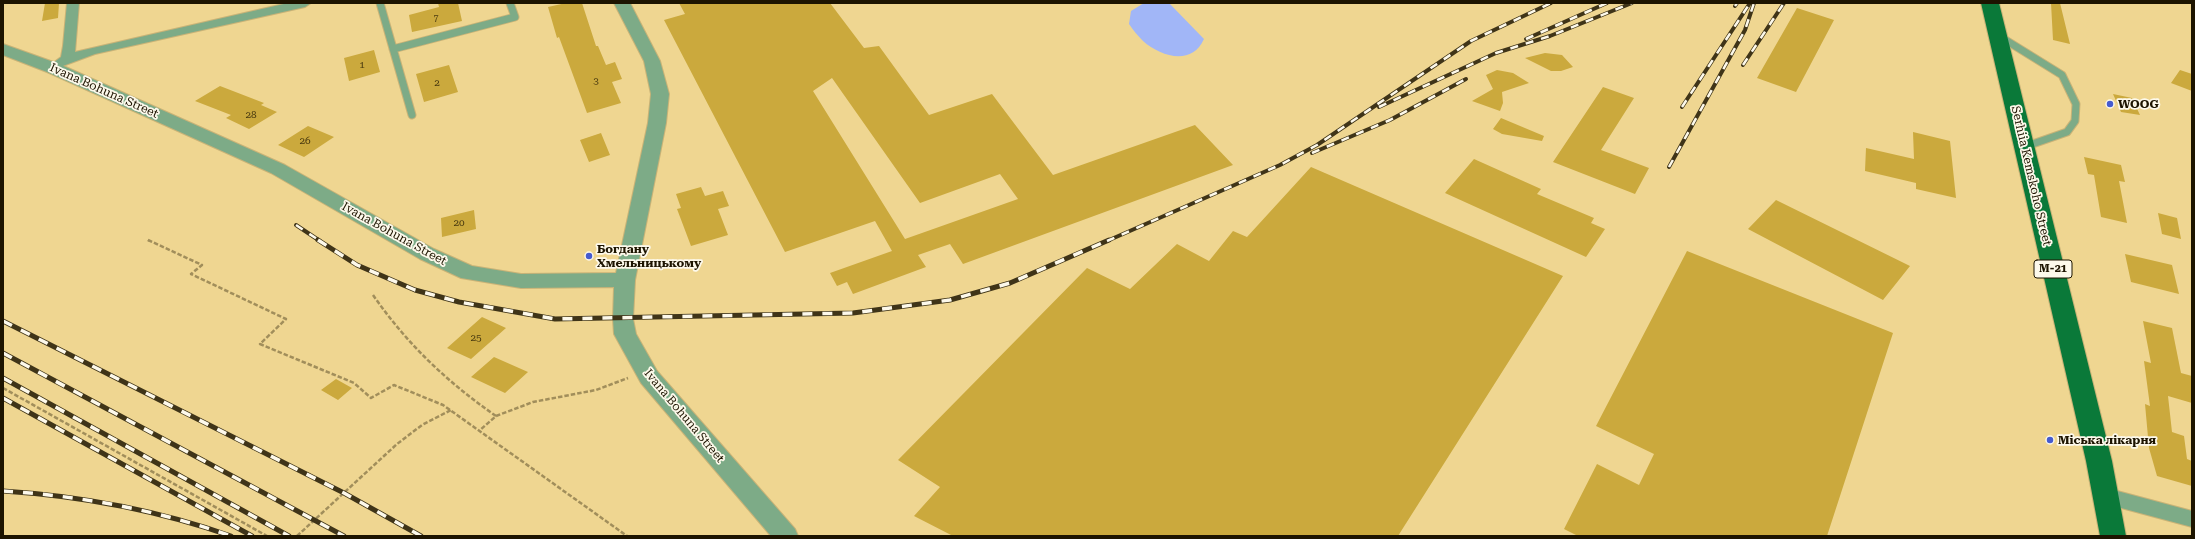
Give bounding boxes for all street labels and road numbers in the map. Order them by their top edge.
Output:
street label: Ivana Bohuna Street [48,61,160,121]
street label: Serhiia Kemskoho Street [2008,105,2054,247]
street label: Ivana Bohuna Street [339,199,449,269]
road number: М-21 [2034,260,2072,278]
street label: Ivana Bohuna Street [641,366,727,466]

